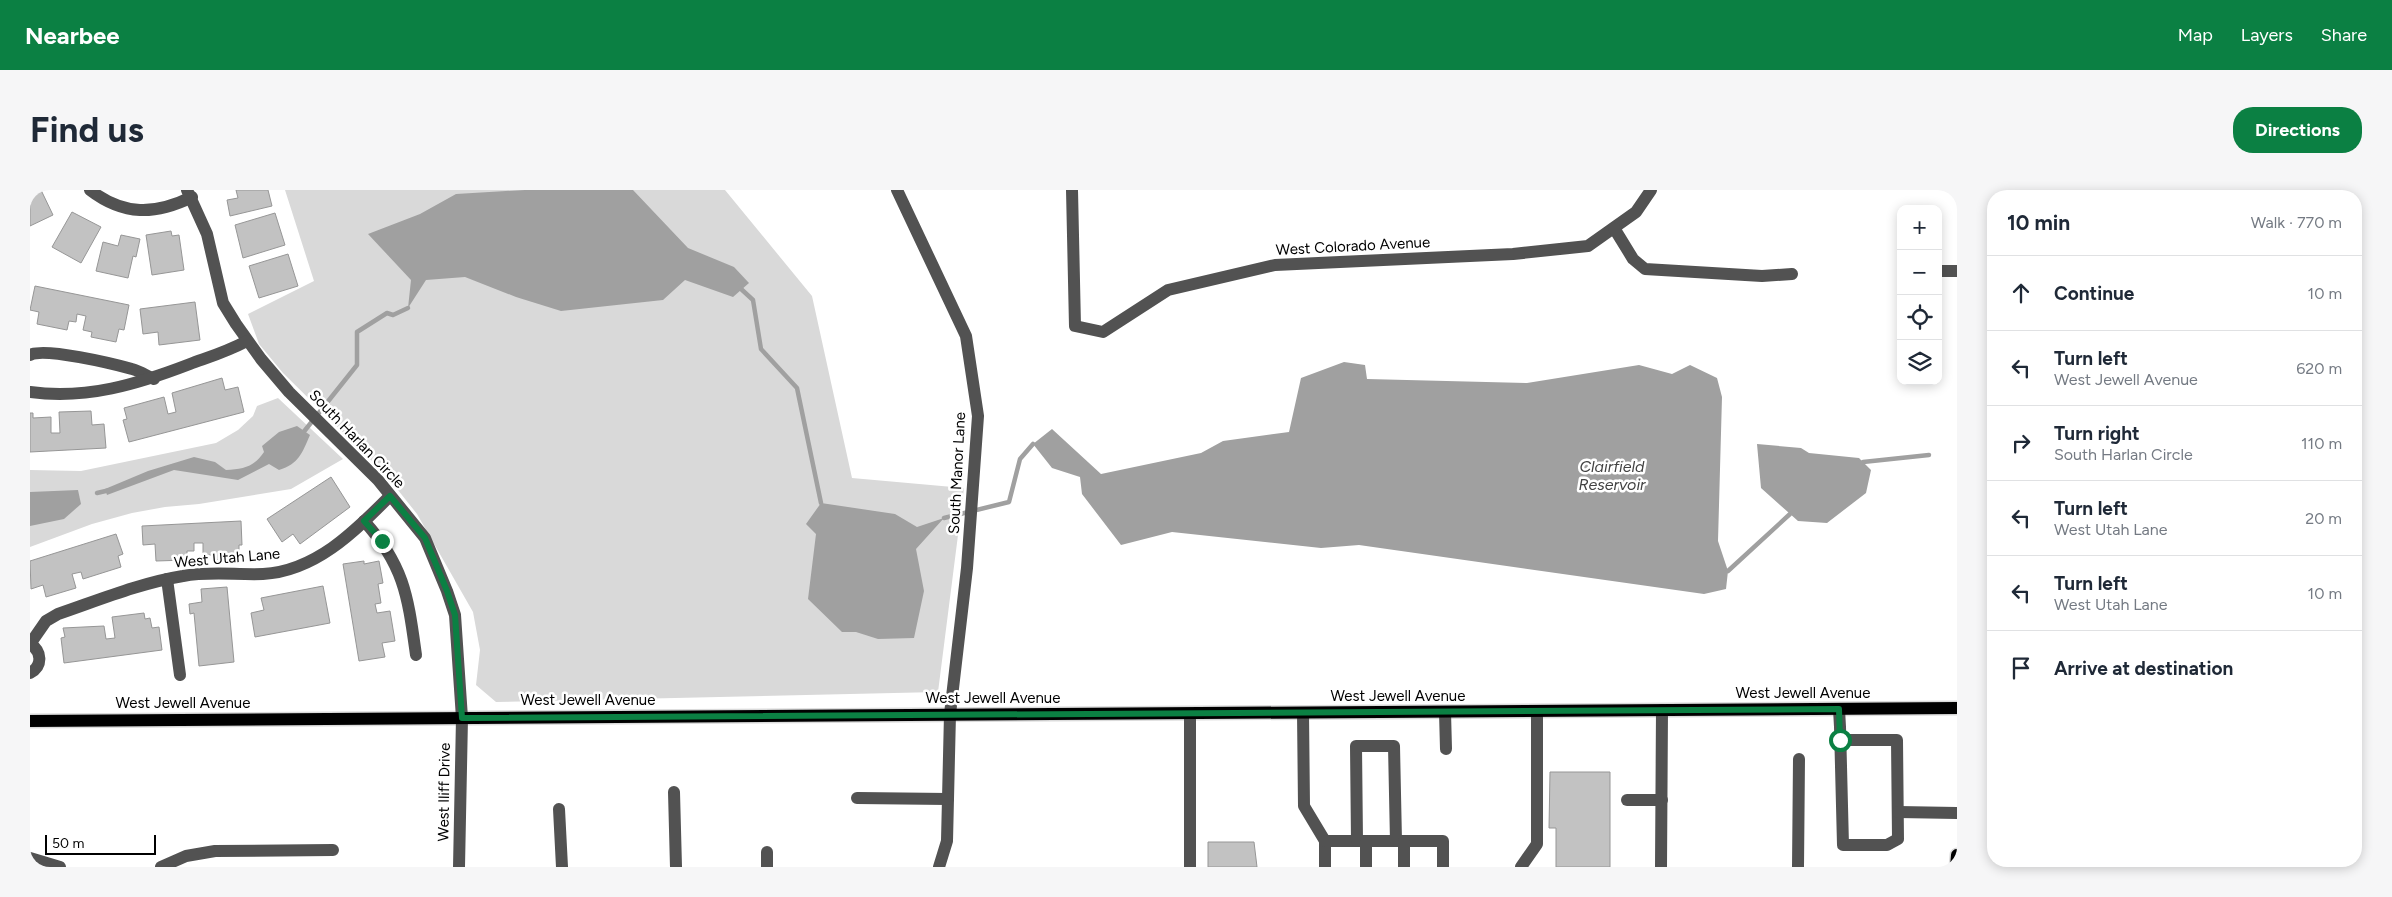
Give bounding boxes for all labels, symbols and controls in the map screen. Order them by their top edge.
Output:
text: Nearbee [25,21,120,50]
text: Map [2178,24,2213,46]
text: Layers [2241,24,2293,46]
text: Share [2321,24,2367,46]
button: Directions [2233,107,2362,153]
text: Find us [30,109,144,151]
map controls [1897,205,1942,385]
button: + [1897,205,1942,250]
text: 10 min [2007,210,2070,235]
text: Walk · 770 m [2251,213,2342,232]
street label: West Colorado Avenue [1275,233,1431,259]
button: − [1897,250,1942,295]
icon: ahead [2007,279,2035,307]
text: Continue [2054,282,2134,305]
text: 10 m [2308,284,2342,303]
button: locate [1897,295,1942,340]
button: layers [1897,340,1942,385]
text: Turn left [2054,347,2128,370]
icon: left [2007,354,2035,382]
text: 620 m [2296,359,2342,378]
text: West Jewell Avenue [2054,370,2198,389]
street label: South Harlan Circle [305,386,409,492]
street label: South Manor Lane [945,411,969,535]
text: Turn right [2054,422,2140,445]
icon: right [2007,429,2035,457]
text: 110 m [2301,434,2342,453]
text: South Harlan Circle [2054,445,2193,464]
water label: Clairfield Reservoir [1578,457,1646,494]
text: Turn left [2054,497,2128,520]
icon: left [2007,504,2035,532]
text: 20 m [2305,509,2342,528]
text: West Utah Lane [2054,520,2167,539]
route end [371,530,394,553]
street label: West Utah Lane [173,544,281,572]
text: Turn left [2054,572,2128,595]
icon: left [2007,579,2035,607]
text: 10 m [2308,584,2342,603]
text: West Utah Lane [2054,595,2167,614]
icon: arrive [2007,654,2035,682]
text: Arrive at destination [2054,657,2233,680]
street label: West Jewell Avenue [1736,684,1870,702]
street label: West Jewell Avenue [1331,687,1465,705]
street label: West Jewell Avenue [926,689,1060,707]
street label: West Jewell Avenue [521,691,655,709]
street label: West Jewell Avenue [116,694,250,712]
route start [1829,729,1852,752]
street label: West Iliff Drive [434,743,454,841]
scale bar [45,832,156,855]
text: 50 m [52,835,84,852]

